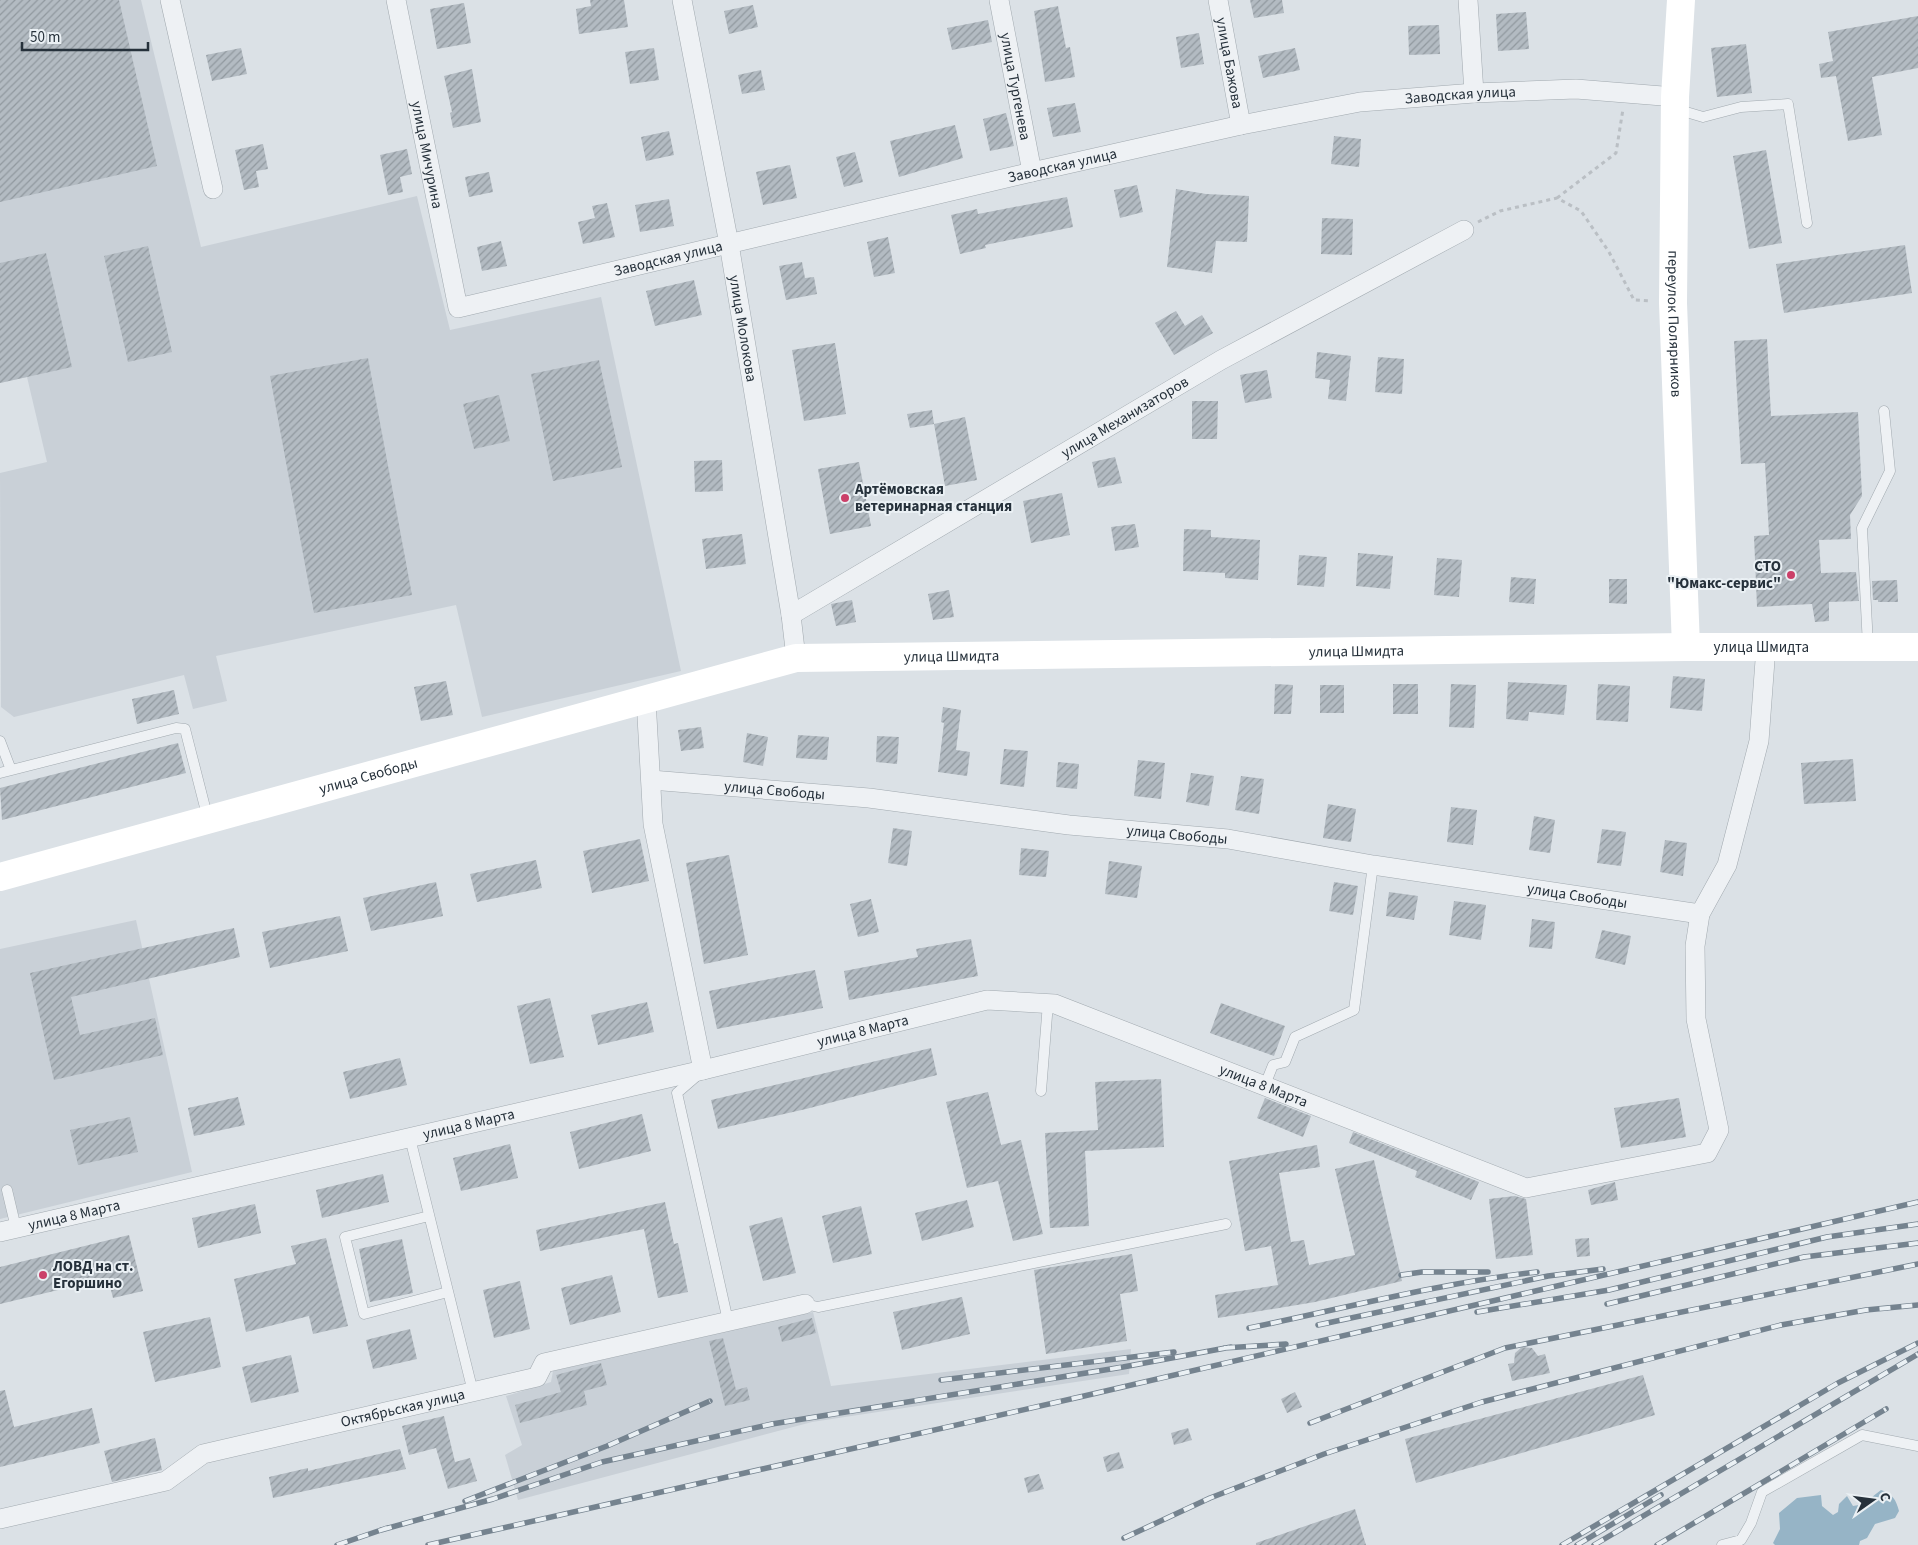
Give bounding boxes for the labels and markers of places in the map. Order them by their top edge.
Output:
place label: Артёмовская ветеринарная станция [854,479,1012,517]
marker: Артёмовская ветеринарная станция [839,492,851,504]
place label: СТО "Юмакс-сервис" [1667,556,1781,594]
marker: СТО "Юмакс-сервис" [1785,569,1797,581]
place label: ЛОВД на ст. Егоршино [52,1256,134,1294]
marker: ЛОВД на ст. Егоршино [37,1269,49,1281]

